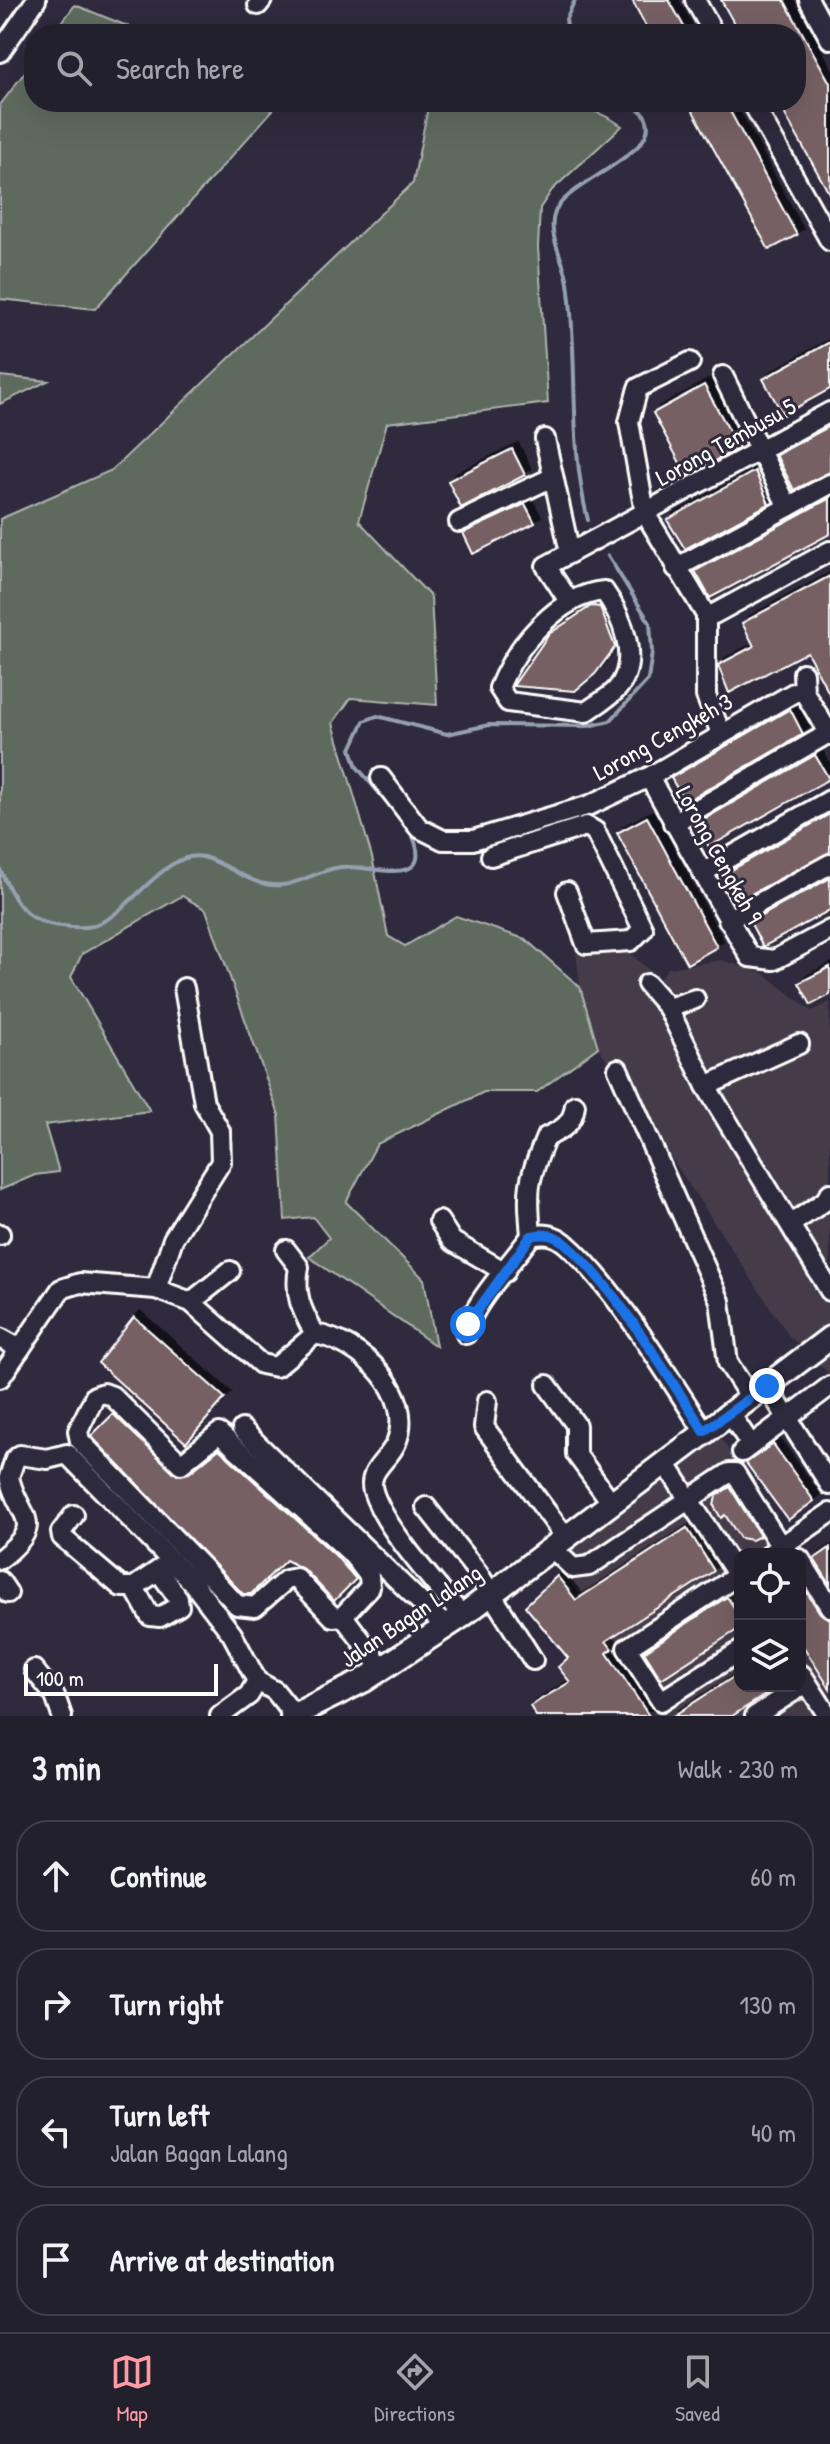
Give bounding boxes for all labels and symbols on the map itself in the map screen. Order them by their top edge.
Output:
street label: Lorong Tembusu 5 [650,389,801,493]
street label: Lorong Cengkeh 3 [587,685,738,788]
street label: Lorong Cengkeh 9 [669,780,771,929]
route start [450,1306,486,1342]
route end [749,1368,785,1404]
street label: Jalan Bagan Lalang [333,1556,487,1674]
scale bar [24,1660,218,1696]

